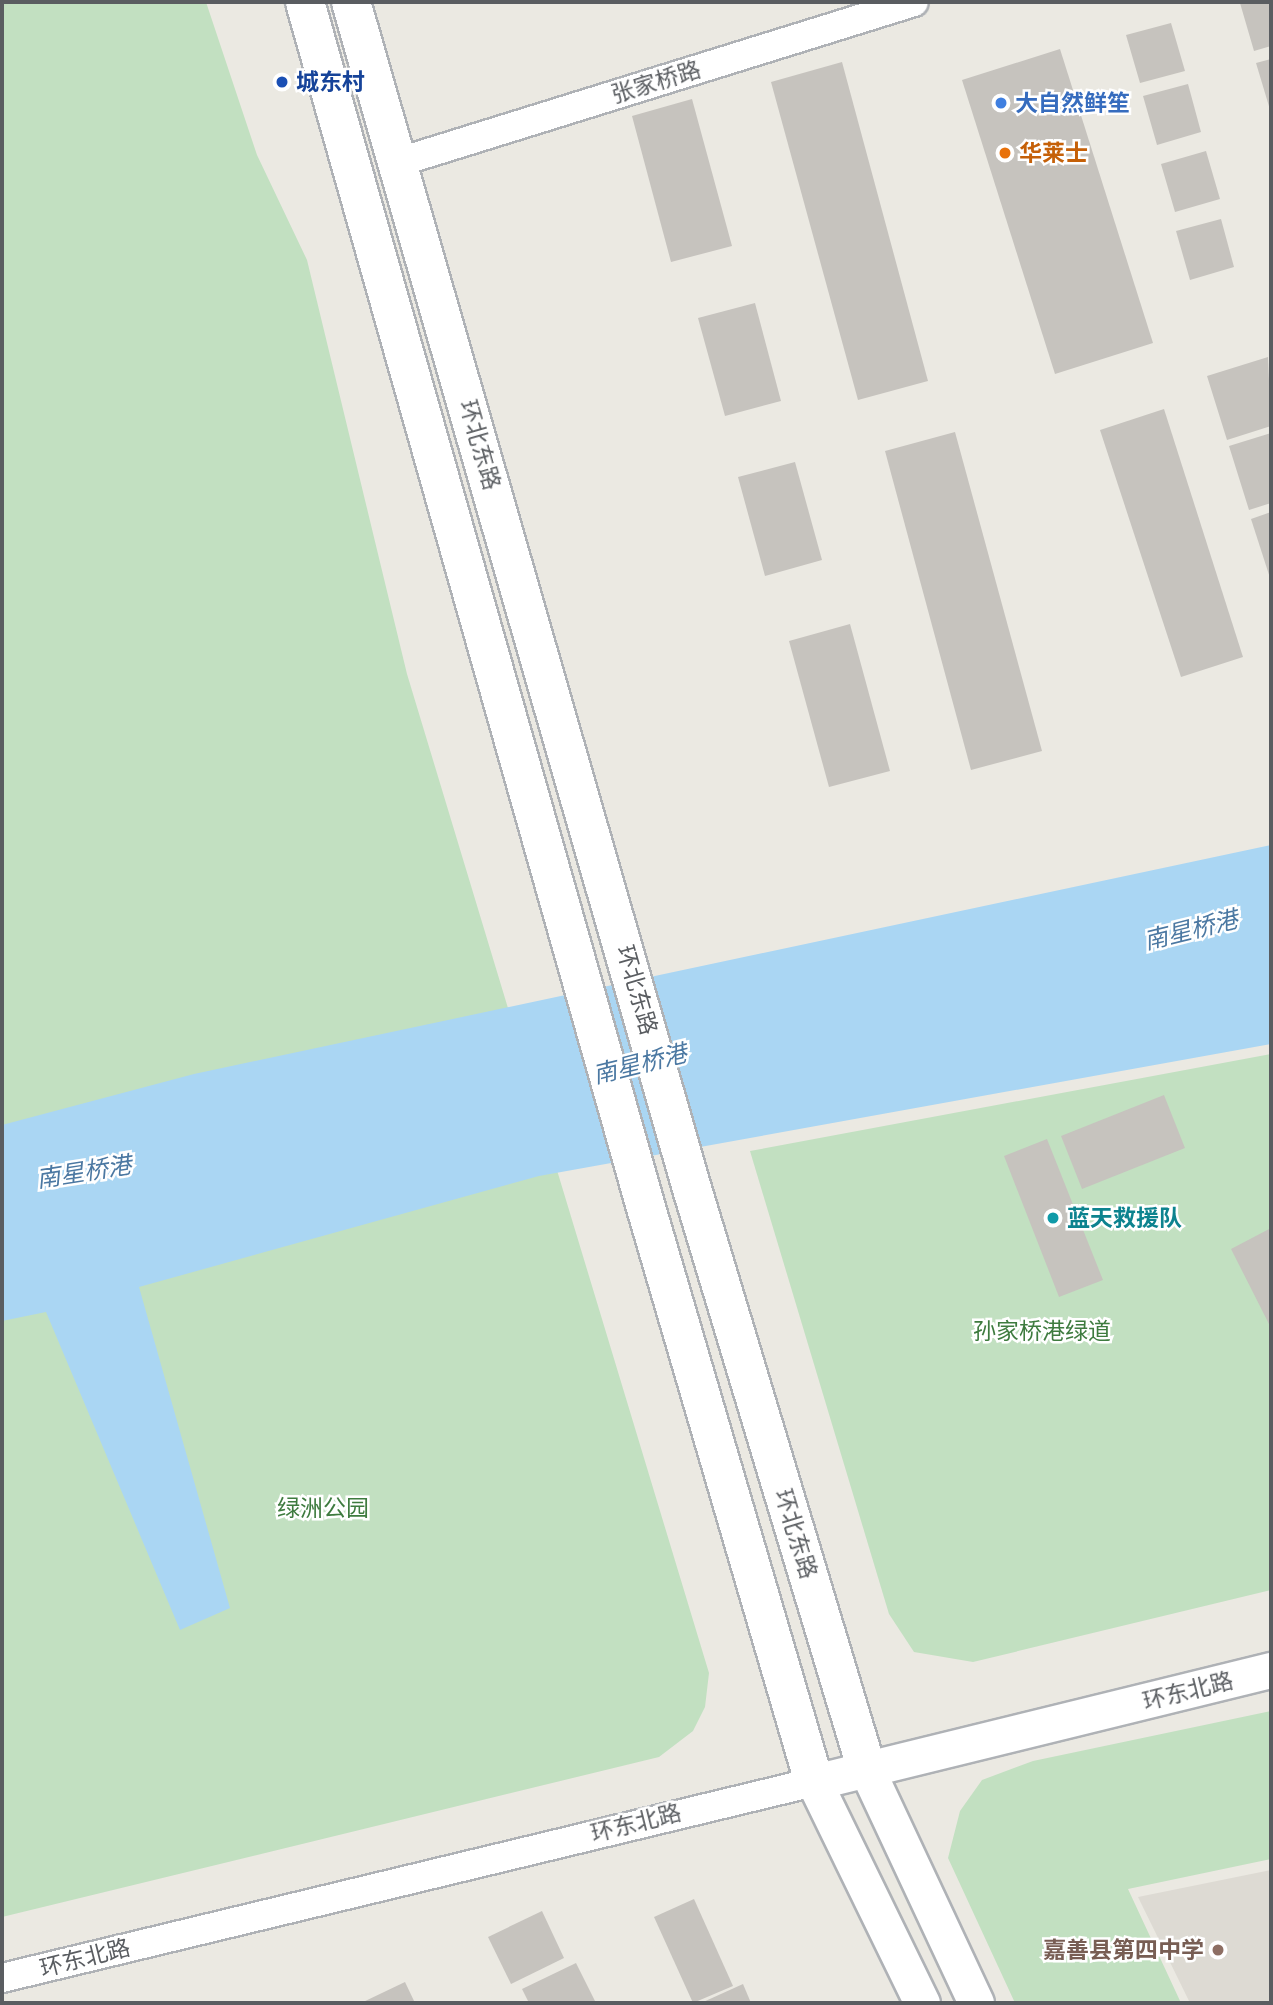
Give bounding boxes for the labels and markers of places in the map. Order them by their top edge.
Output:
place label: 城东村 [296,68,365,96]
marker: 城东村 [274,74,290,90]
place label: 大自然鲜笙 [1015,89,1130,117]
marker: 大自然鲜笙 [993,95,1009,111]
place label: 华莱士 [1019,139,1088,167]
marker: 华莱士 [997,145,1013,161]
place label: 蓝天救援队 [1067,1204,1182,1232]
marker: 蓝天救援队 [1045,1210,1061,1226]
place label: 嘉善县第四中学 [1043,1936,1204,1964]
marker: 嘉善县第四中学 [1210,1942,1226,1958]

